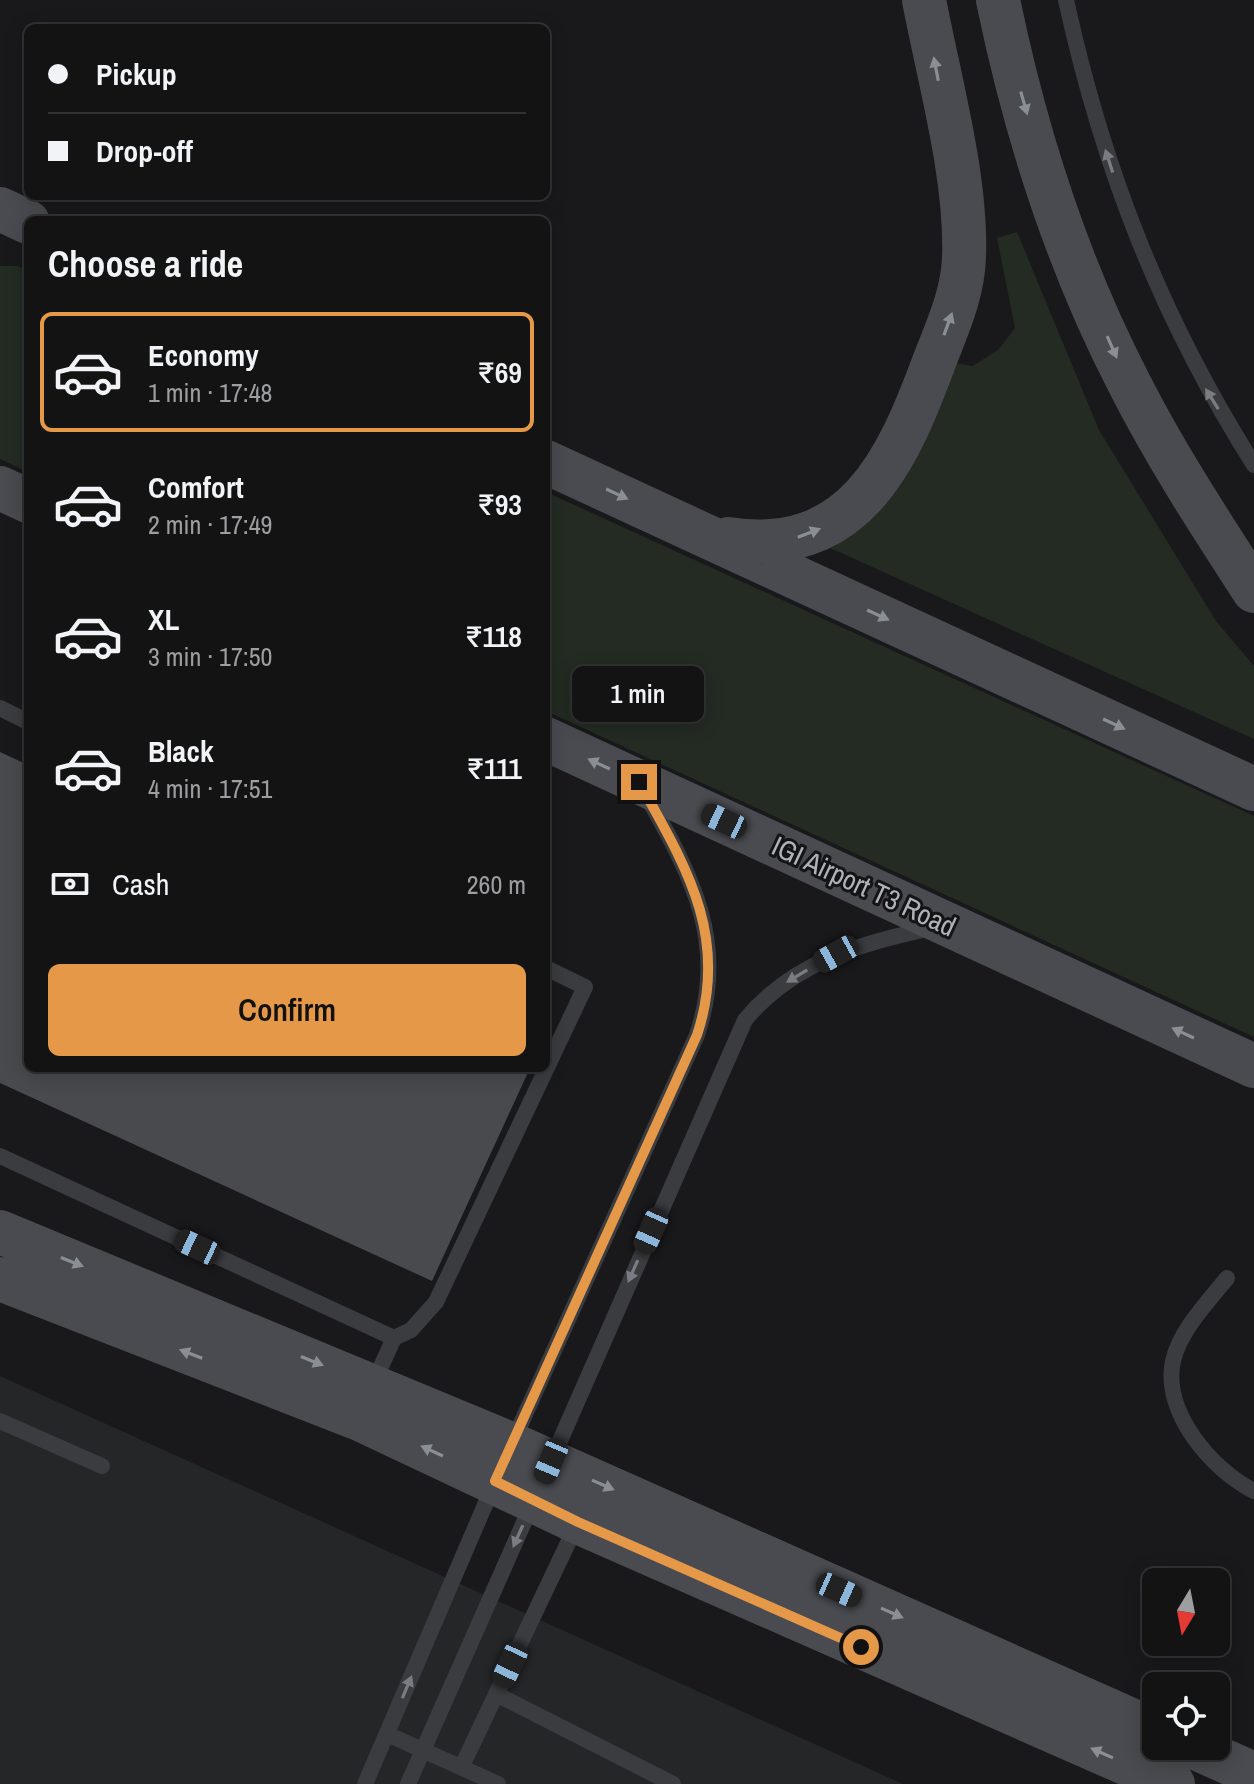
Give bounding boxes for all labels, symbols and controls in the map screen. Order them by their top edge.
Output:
text: Pickup [96,54,177,94]
one-way arrow [930,56,942,81]
one-way arrow [1019,90,1031,115]
text: Drop-off [96,131,193,171]
one-way arrow [1102,149,1114,173]
text: Choose a ride [48,240,243,288]
one-way arrow [942,312,955,336]
text: Economy [148,335,259,375]
one-way arrow [1106,335,1119,359]
icon: car [52,336,124,408]
text: ₹69 [477,352,522,392]
text: 1 min · 17:48 [148,375,272,410]
one-way arrow [1206,388,1220,410]
text: Comfort [148,467,244,507]
icon: car [52,468,124,540]
text: ₹93 [477,484,522,524]
one-way arrow [605,487,629,501]
text: 2 min · 17:49 [148,507,272,542]
one-way arrow [797,526,821,539]
text: XL [148,599,179,639]
icon: car [52,600,124,672]
one-way arrow [866,608,890,622]
text: ₹118 [465,616,522,656]
text: 3 min · 17:50 [148,639,272,674]
callout: 1 min [573,666,705,722]
text: 1 min [611,676,665,711]
one-way arrow [1102,717,1126,731]
text: Black [148,731,214,771]
icon: car [52,732,124,804]
text: ₹111 [467,748,522,788]
one-way arrow [587,757,611,770]
route end [621,764,657,800]
text: 4 min · 17:51 [148,771,272,806]
car [697,800,751,842]
street label: IGI Airport T3 Road [766,827,962,945]
icon: cash [48,862,92,906]
text: Cash [112,864,169,904]
text: 260 m [467,867,526,902]
car [809,932,863,976]
button: Confirm [48,964,526,1056]
one-way arrow [786,968,808,982]
one-way arrow [1171,1026,1195,1040]
car [630,1204,672,1258]
car [170,1226,224,1268]
one-way arrow [60,1255,84,1268]
one-way arrow [627,1260,640,1283]
one-way arrow [179,1347,203,1360]
one-way arrow [300,1355,324,1368]
car [531,1434,571,1488]
one-way arrow [420,1445,444,1458]
one-way arrow [591,1478,615,1491]
one-way arrow [512,1524,525,1547]
north arrow [1142,1568,1230,1656]
map controls [1142,1568,1230,1760]
car [812,1569,866,1611]
one-way arrow [880,1606,904,1620]
route start [843,1629,879,1665]
car [489,1638,531,1692]
button: locate [1142,1672,1230,1760]
one-way arrow [401,1675,414,1699]
one-way arrow [1090,1746,1113,1759]

